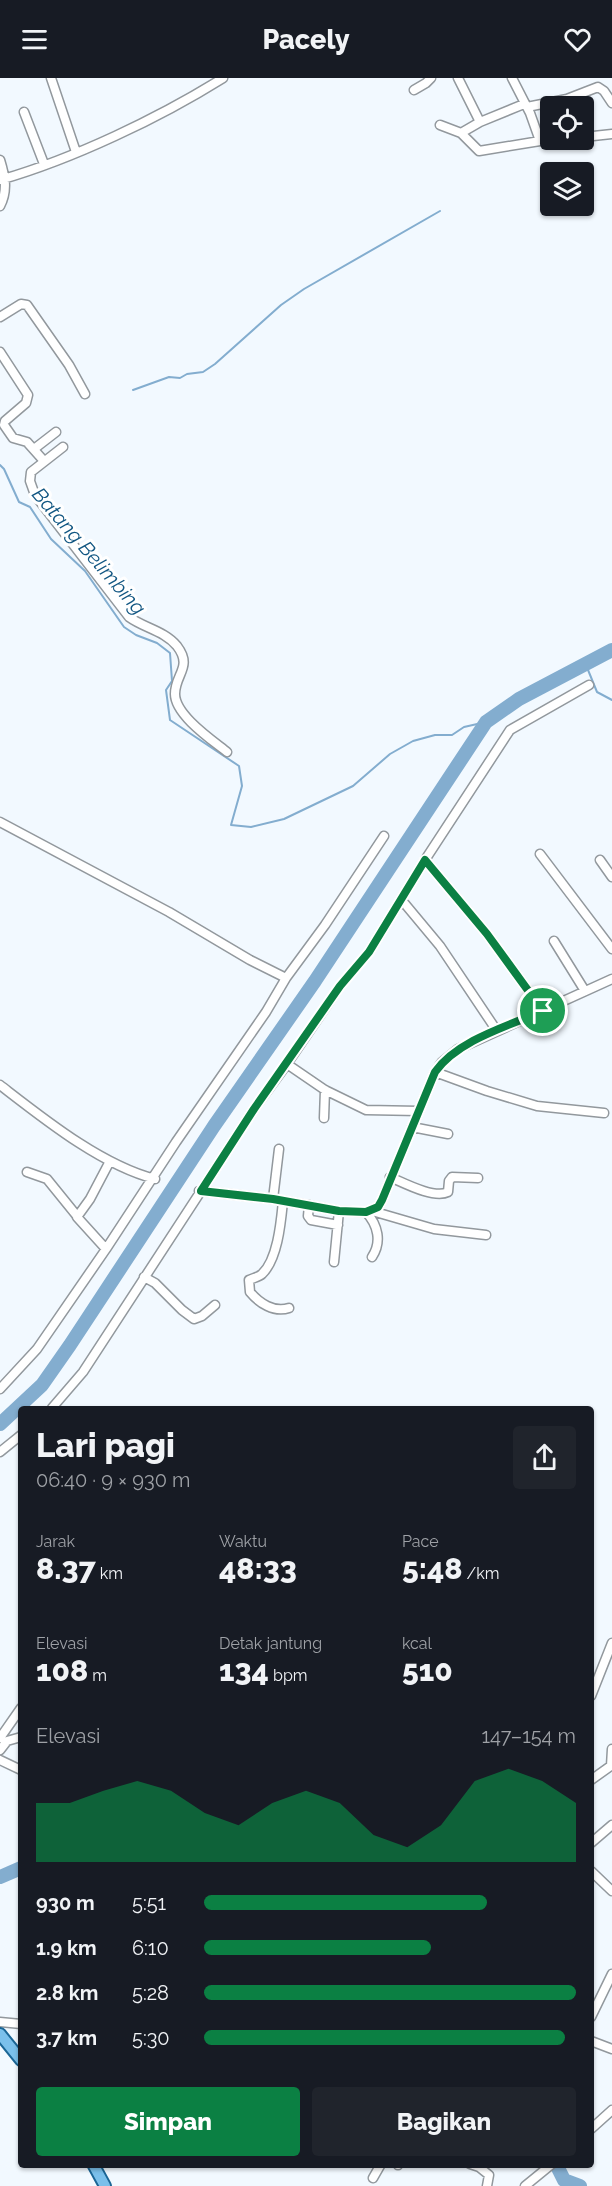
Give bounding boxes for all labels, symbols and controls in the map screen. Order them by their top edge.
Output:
icon: menu [18,23,51,56]
icon: heart [561,23,594,56]
text: Pacely [262,24,350,55]
map controls [540,96,594,216]
button: locate [540,96,594,150]
button: layers [540,162,594,216]
water label: Batang Belimbing [27,482,151,620]
pin [517,985,568,1036]
icon: arrive [526,994,559,1027]
text: Lari pagi [36,1426,175,1465]
button: share [513,1426,576,1489]
text: 06:40 · 9 × 930 m [36,1468,190,1492]
text: Jarak [36,1532,75,1551]
text: Waktu [219,1532,267,1551]
text: Pace [402,1532,439,1551]
text: 8.37 [36,1551,96,1586]
text: 48:33 [219,1551,297,1586]
text: 5:48 [402,1551,463,1586]
text: km [96,1564,123,1583]
text: /km [463,1564,499,1583]
text: Elevasi [36,1634,88,1653]
text: Detak jantung [219,1634,322,1653]
text: kcal [402,1634,432,1653]
text: 108 [36,1653,88,1688]
text: 134 [219,1653,269,1688]
text: 510 [402,1653,453,1688]
text: m [88,1666,107,1685]
text: bpm [269,1666,307,1685]
text: Elevasi [36,1724,100,1748]
text: 147–154 m [481,1724,576,1748]
text: 930 m [36,1891,95,1915]
text: 5:51 [132,1891,166,1915]
text: 1.9 km [36,1936,97,1960]
text: 6:10 [132,1936,169,1960]
text: 2.8 km [36,1981,98,2005]
text: 5:28 [132,1981,169,2005]
text: 3.7 km [36,2026,97,2050]
text: 5:30 [132,2026,170,2050]
button: Simpan [36,2087,300,2156]
button: Bagikan [312,2087,576,2156]

